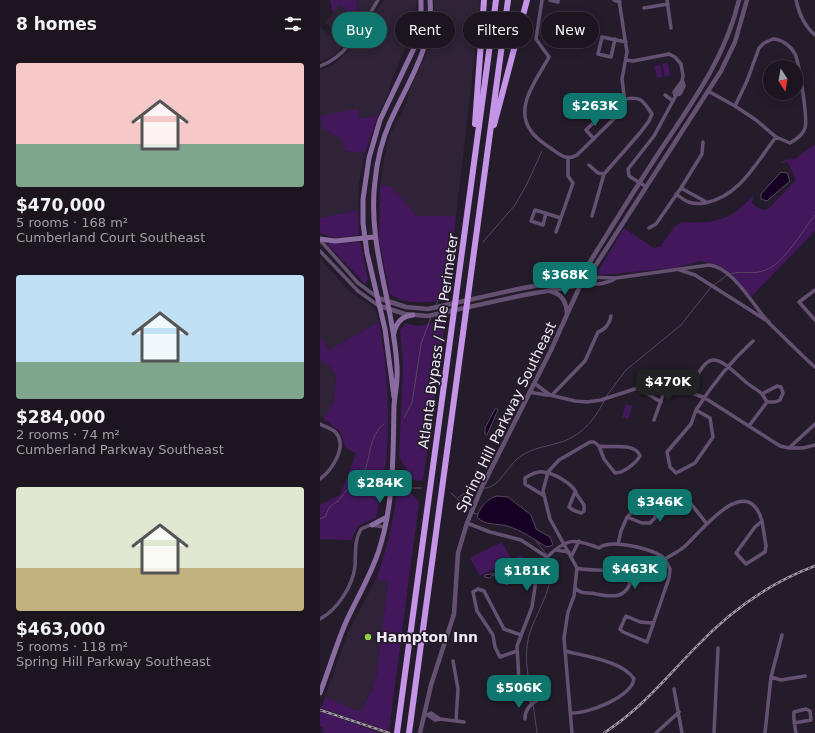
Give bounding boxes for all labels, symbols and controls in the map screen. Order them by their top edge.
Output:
chip: Buy [332,12,387,48]
chip: Rent [395,12,455,48]
chip: Filters [463,12,533,48]
chip: New [541,12,599,48]
icon: filters [282,13,304,35]
text: 8 homes [16,14,97,34]
north arrow [763,60,803,100]
map controls [763,60,803,100]
icon: home [124,89,196,161]
pin: $263K [567,93,623,127]
text: $263K [572,98,618,113]
text: $470,000 [16,195,105,215]
text: 5 rooms · 168 m² [16,215,128,230]
text: Cumberland Court Southeast [16,230,205,245]
street label: Atlanta Bypass / The Perimeter [415,232,461,450]
pin: $368K [537,262,593,296]
text: $368K [542,267,588,282]
icon: home [124,301,196,373]
street label: Spring Hill Parkway Southeast [453,319,559,515]
pin: $470K [640,369,696,403]
text: $470K [645,374,691,389]
text: $284,000 [16,407,105,427]
text: 2 rooms · 74 m² [16,427,120,442]
text: Cumberland Parkway Southeast [16,442,224,457]
pin: $284K [352,470,408,504]
text: $284K [357,475,403,490]
pin: $346K [632,489,688,523]
text: $346K [637,494,683,509]
icon: home [124,513,196,585]
pin: $463K [607,556,663,590]
pin: $181K [499,558,555,592]
text: $463K [612,561,658,576]
text: $181K [504,563,550,578]
text: $463,000 [16,619,105,639]
place label: Hampton Inn [376,629,478,645]
marker: Hampton Inn [363,632,373,642]
text: 5 rooms · 118 m² [16,639,128,654]
text: Spring Hill Parkway Southeast [16,654,211,669]
pin: $506K [491,675,547,709]
text: $506K [496,680,542,695]

